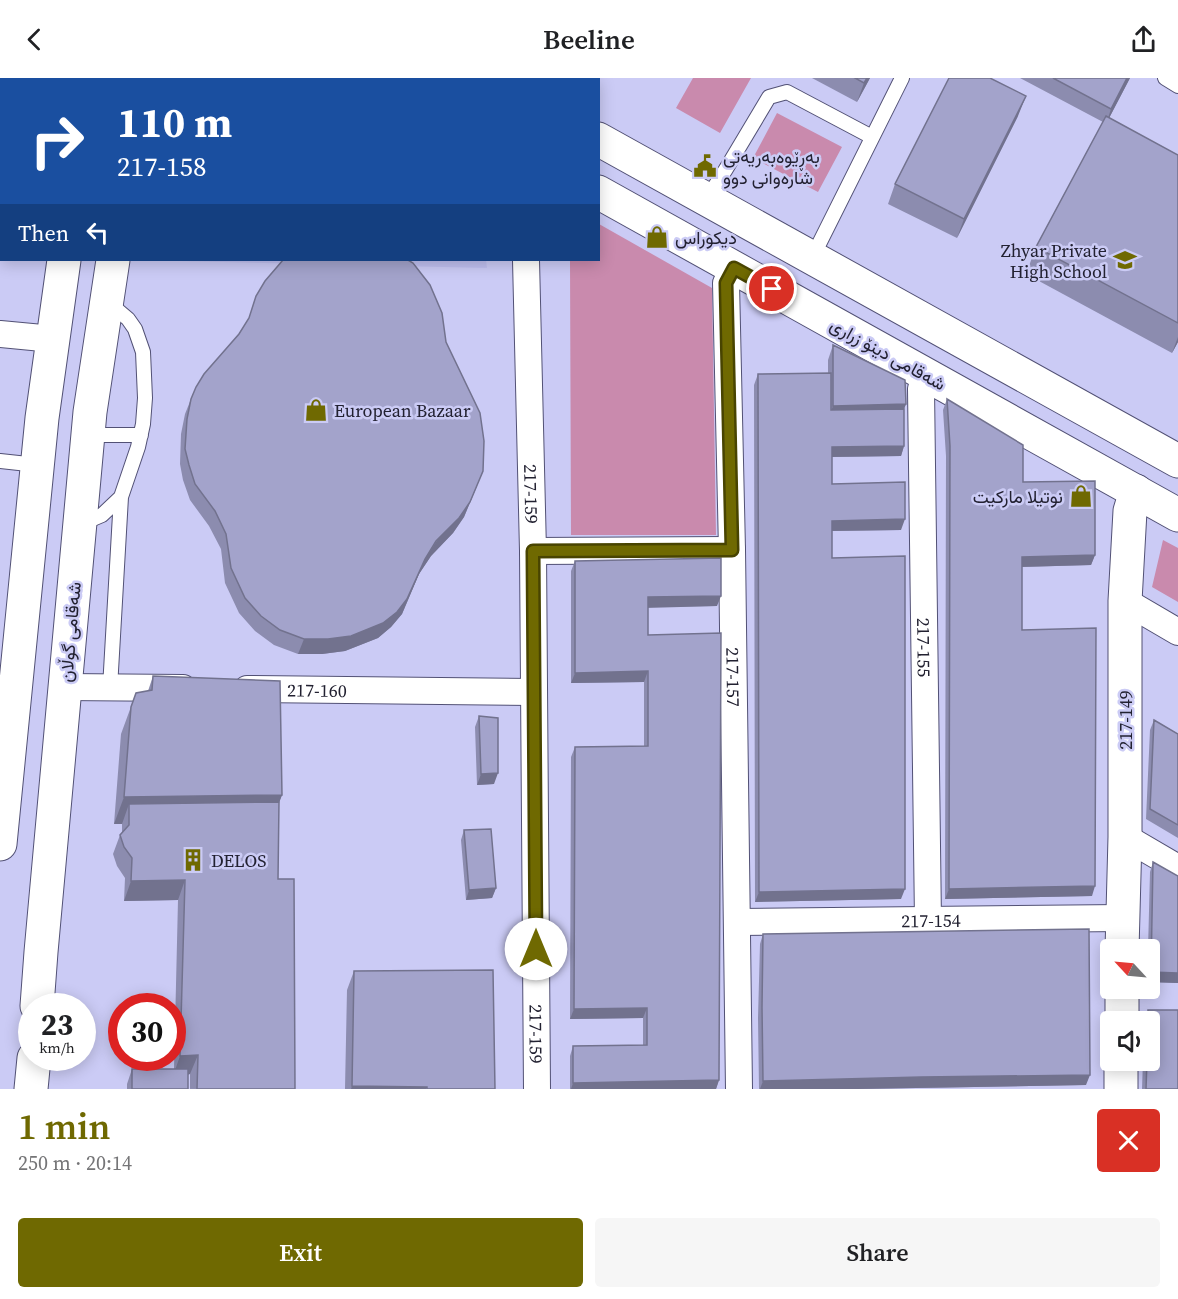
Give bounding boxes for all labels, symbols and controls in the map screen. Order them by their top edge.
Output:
text: Beeline [543,21,635,58]
icon: back [18,23,51,56]
icon: share [1127,23,1160,56]
text: 110 m [117,93,232,151]
icon: right [18,102,96,180]
place label: بەڕێوەبەریەتی شارەوانی دوو [723,144,820,190]
text: 217-158 [117,148,206,185]
public building icon: بەڕێوەبەریەتی شارەوانی دوو [692,153,718,179]
icon: left [81,216,114,249]
text: Then [18,218,69,248]
shop icon: ديكوراس [644,224,670,250]
place label: ديكوراس [675,225,737,250]
place label: Zhyar Private High School [1001,238,1107,284]
school or university icon: Zhyar Private High School [1112,247,1138,273]
pin [746,263,797,314]
icon: arrive [755,272,788,305]
street label: شەقامی دینۆ زراری [826,312,950,396]
shop icon: European Bazaar [303,397,329,423]
place label: European Bazaar [334,398,471,423]
street label: 217-159 [518,464,545,524]
shop icon: نوتیلا مارکیت [1068,483,1094,509]
place label: نوتیلا مارکیت [973,484,1063,509]
street label: شەقامی گوڵان [53,581,87,683]
street label: 217-155 [912,617,937,677]
street label: 217-157 [721,647,747,707]
street label: 217-160 [287,677,347,703]
street label: 217-149 [1113,690,1138,750]
building icon: DELOS [180,847,206,873]
place label: DELOS [211,848,266,873]
street label: 217-154 [901,907,961,933]
position arrow [504,917,568,981]
north arrow [1100,939,1160,999]
map controls [1100,939,1160,1071]
speed limit sign: 30 [108,993,186,1071]
text: 23 [41,1004,73,1045]
street label: 217-159 [524,1004,549,1064]
button: sound [1100,1011,1160,1071]
text: km/h [39,1037,75,1058]
text: 1 min [18,1102,110,1151]
button: close [1097,1109,1160,1172]
text: 250 m · 20:14 [18,1149,132,1177]
button: Exit [18,1218,583,1287]
button: Share [595,1218,1160,1287]

